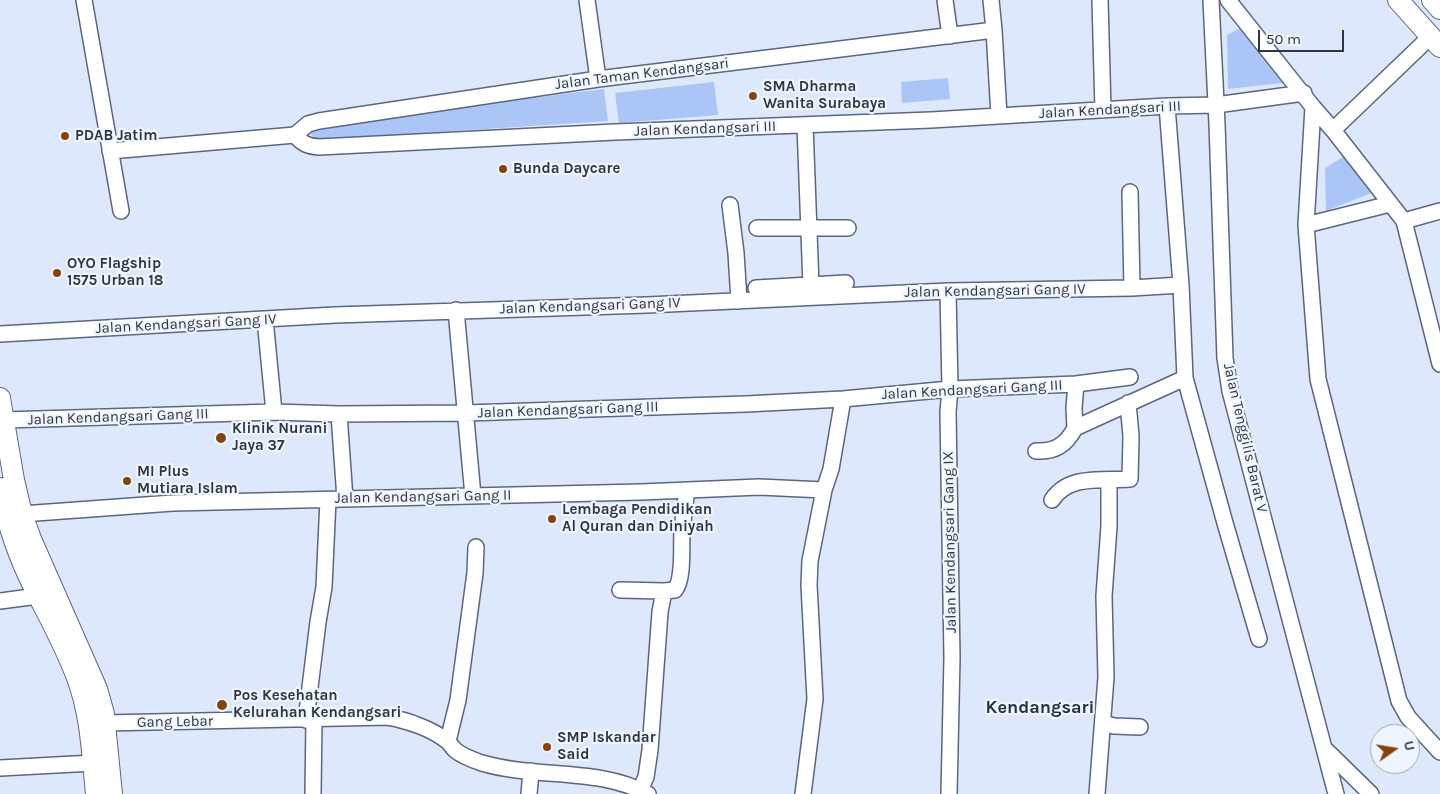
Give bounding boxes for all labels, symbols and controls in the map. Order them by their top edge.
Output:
scale bar [1260,20,1346,52]
text: 50 m [1266,30,1301,48]
street label: Jalan Taman Kendangsari [554,54,730,94]
place label: SMA Dharma Wanita Surabaya [763,78,886,113]
marker: SMA Dharma Wanita Surabaya [747,90,759,102]
street label: Jalan Kendangsari III [1039,97,1181,123]
street label: Jalan Kendangsari III [634,118,776,140]
place label: PDAB Jatim [75,127,157,145]
marker: PDAB Jatim [59,130,71,142]
place label: Bunda Daycare [513,160,620,178]
marker: Bunda Daycare [497,163,509,175]
place label: OYO Flagship 1575 Urban 18 [67,255,163,290]
marker: OYO Flagship 1575 Urban 18 [51,267,63,279]
street label: Jalan Kendangsari Gang IV [904,280,1086,302]
street label: Jalan Kendangsari Gang IV [499,294,681,318]
street label: Jalan Kendangsari Gang IV [95,310,277,338]
street label: Jalan Tenggilis Barat V [1219,361,1271,515]
street label: Jalan Kendangsari Gang III [881,376,1063,404]
street label: Jalan Kendangsari Gang III [477,398,659,422]
street label: Jalan Kendangsari Gang III [27,405,209,429]
place label: Klinik Nurani Jaya 37 [232,420,327,455]
marker: Klinik Nurani Jaya 37 [214,431,228,445]
street label: Jalan Kendangsari Gang IX [939,451,961,633]
place label: MI Plus Mutiara Islam [137,463,238,498]
marker: MI Plus Mutiara Islam [121,475,133,487]
street label: Jalan Kendangsari Gang II [334,486,512,508]
place label: Lembaga Pendidikan Al Quran dan Diniyah [562,501,714,536]
marker: Lembaga Pendidikan Al Quran dan Diniyah [546,513,558,525]
place label: Pos Kesehatan Kelurahan Kendangsari [233,687,401,722]
district label: Kendangsari [986,697,1094,719]
marker: Pos Kesehatan Kelurahan Kendangsari [215,698,229,712]
street label: Gang Lebar [137,712,213,732]
north arrow [1370,724,1420,774]
place label: SMP Iskandar Said [557,729,656,764]
text: U [1400,739,1418,752]
marker: SMP Iskandar Said [541,741,553,753]

